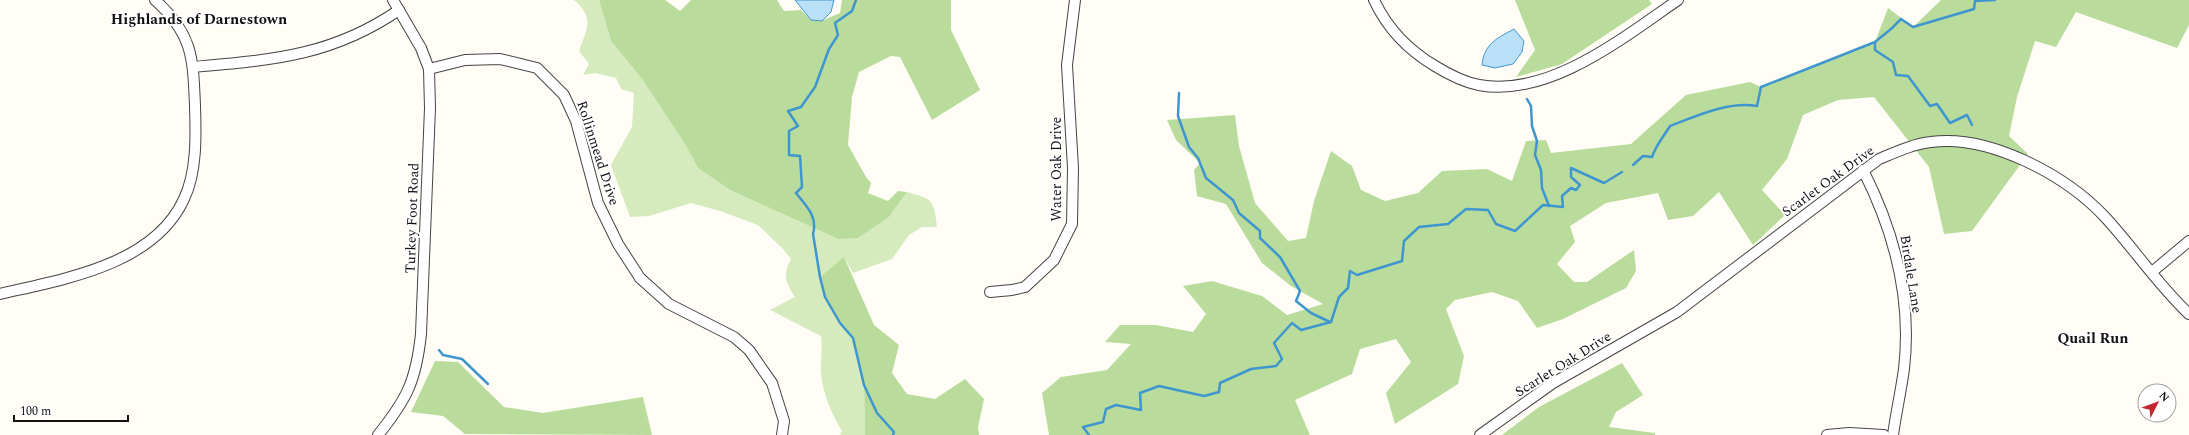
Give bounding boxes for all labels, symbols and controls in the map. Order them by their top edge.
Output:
district label: Highlands of Darnestown [111,8,287,31]
street label: Rollinmead Drive [571,98,625,208]
street label: Water Oak Drive [1046,116,1067,221]
street label: Scarlet Oak Drive [1777,140,1879,222]
street label: Turkey Foot Road [400,162,424,274]
street label: Birdale Lane [1894,233,1928,315]
street label: Scarlet Oak Drive [1511,326,1615,402]
district label: Quail Run [2058,327,2128,350]
north arrow [2137,383,2177,423]
text: N [2155,388,2173,406]
scale bar [14,397,128,423]
text: 100 m [20,402,51,421]

